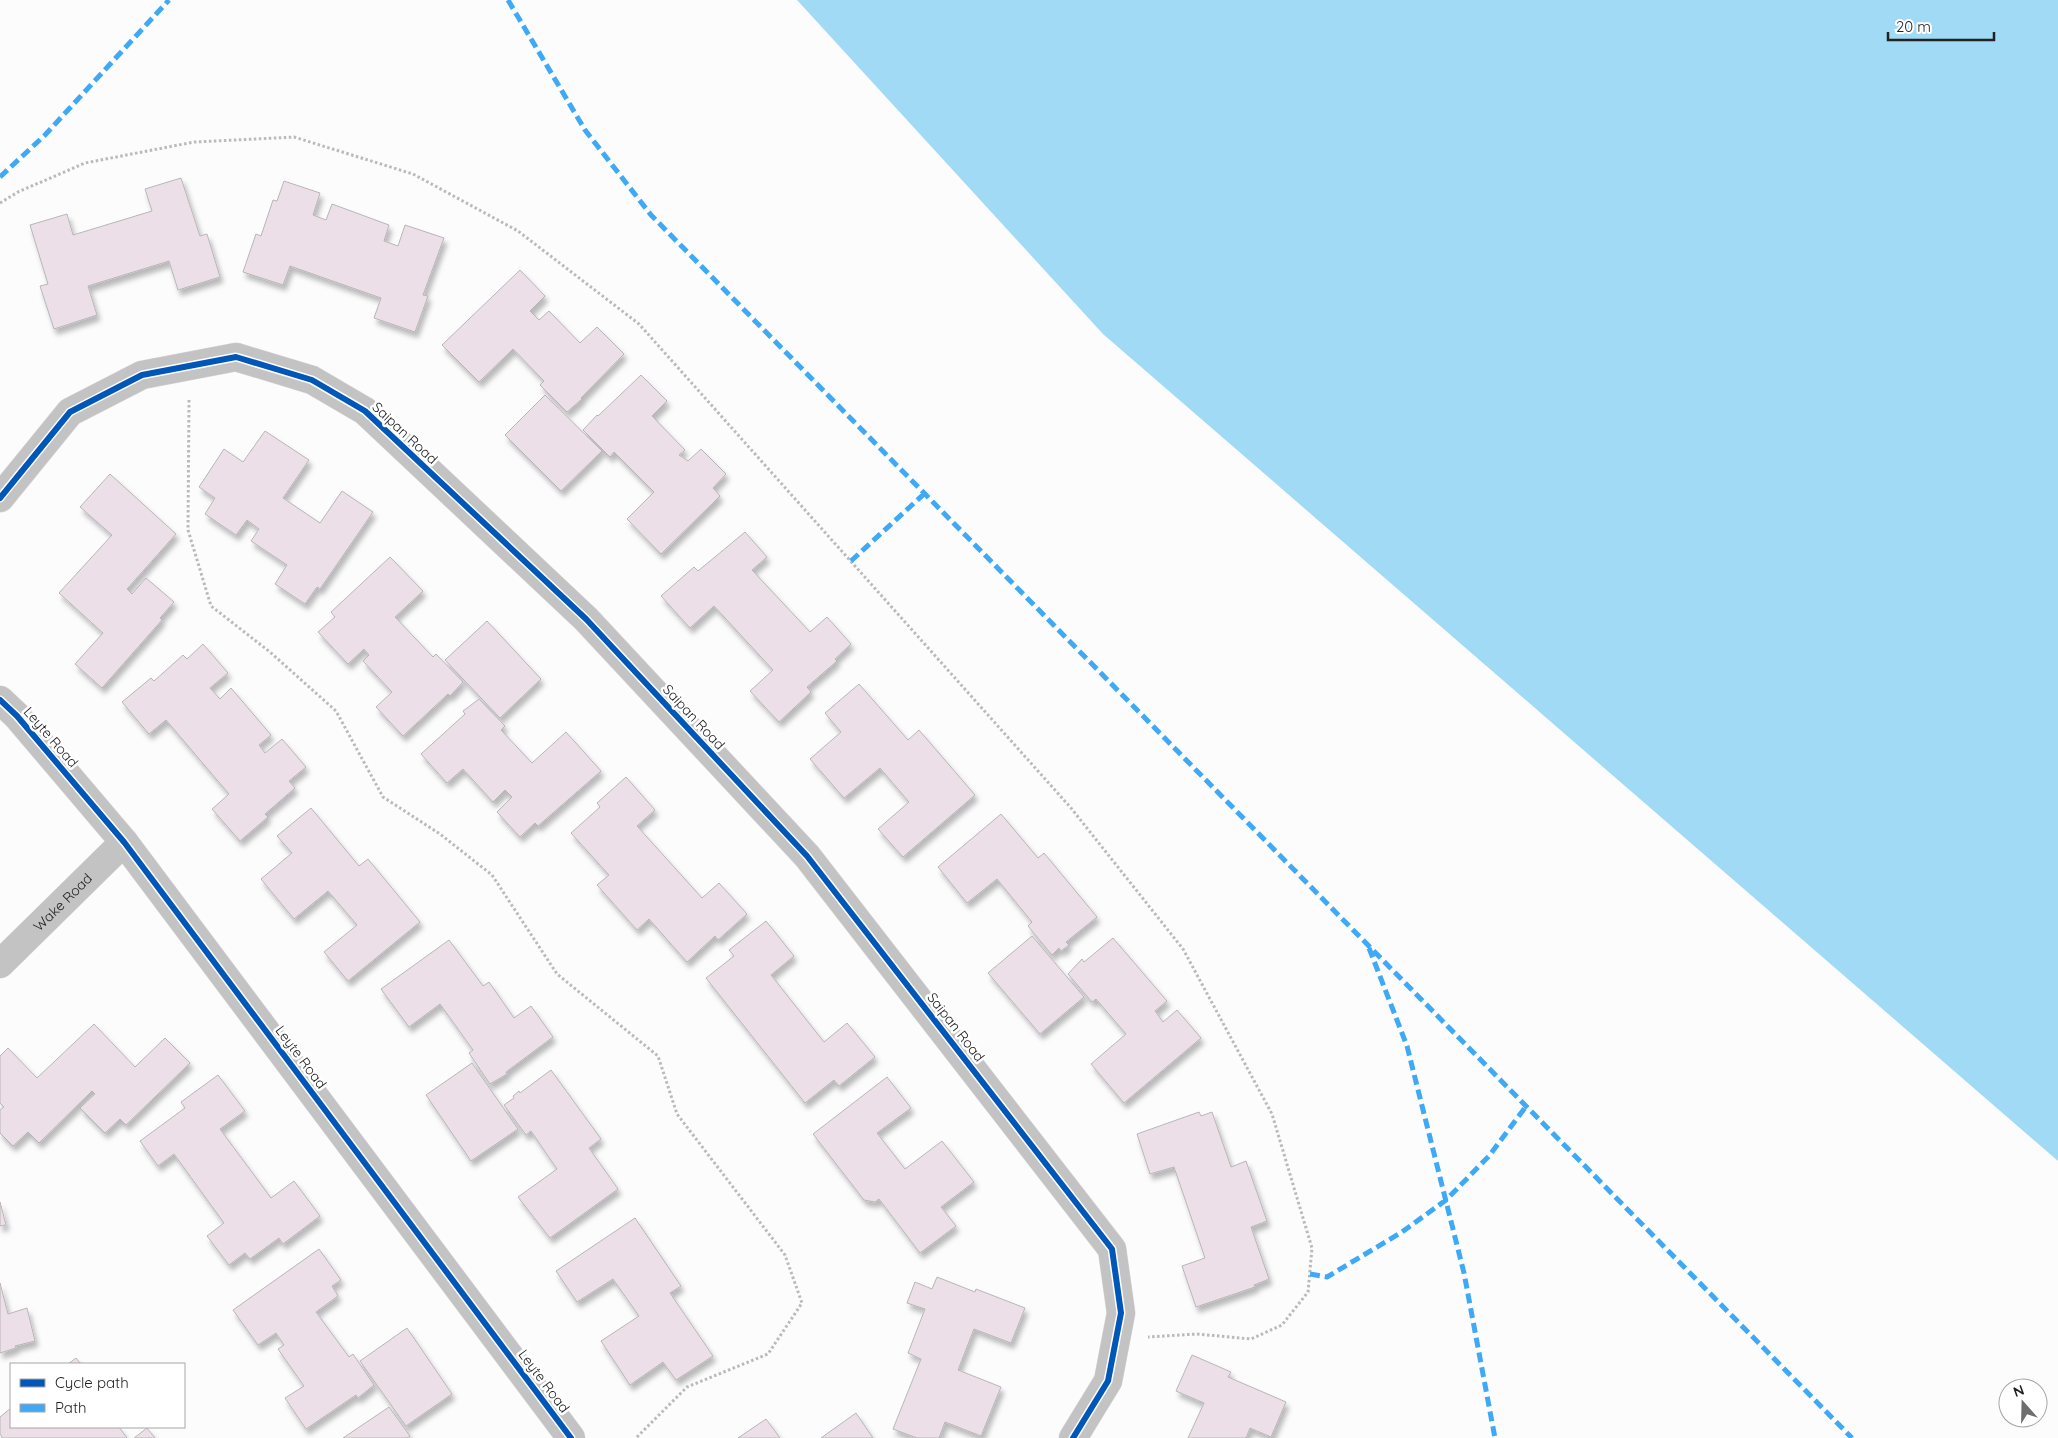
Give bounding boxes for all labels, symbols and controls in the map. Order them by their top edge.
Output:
scale bar [1888,10,1994,42]
text: 20 m [1896,17,1931,36]
street label: Saipan Road [369,398,441,468]
street label: Saipan Road [659,681,729,753]
street label: Leyte Road [20,703,82,771]
street label: Wake Road [29,869,96,935]
street label: Saipan Road [923,989,989,1065]
street label: Leyte Road [271,1022,331,1092]
street label: Leyte Road [514,1346,574,1416]
legend [10,1363,185,1428]
text: Cycle path [55,1373,129,1392]
north arrow [1998,1378,2048,1428]
text: N [2011,1381,2026,1401]
text: Path [55,1398,87,1417]

